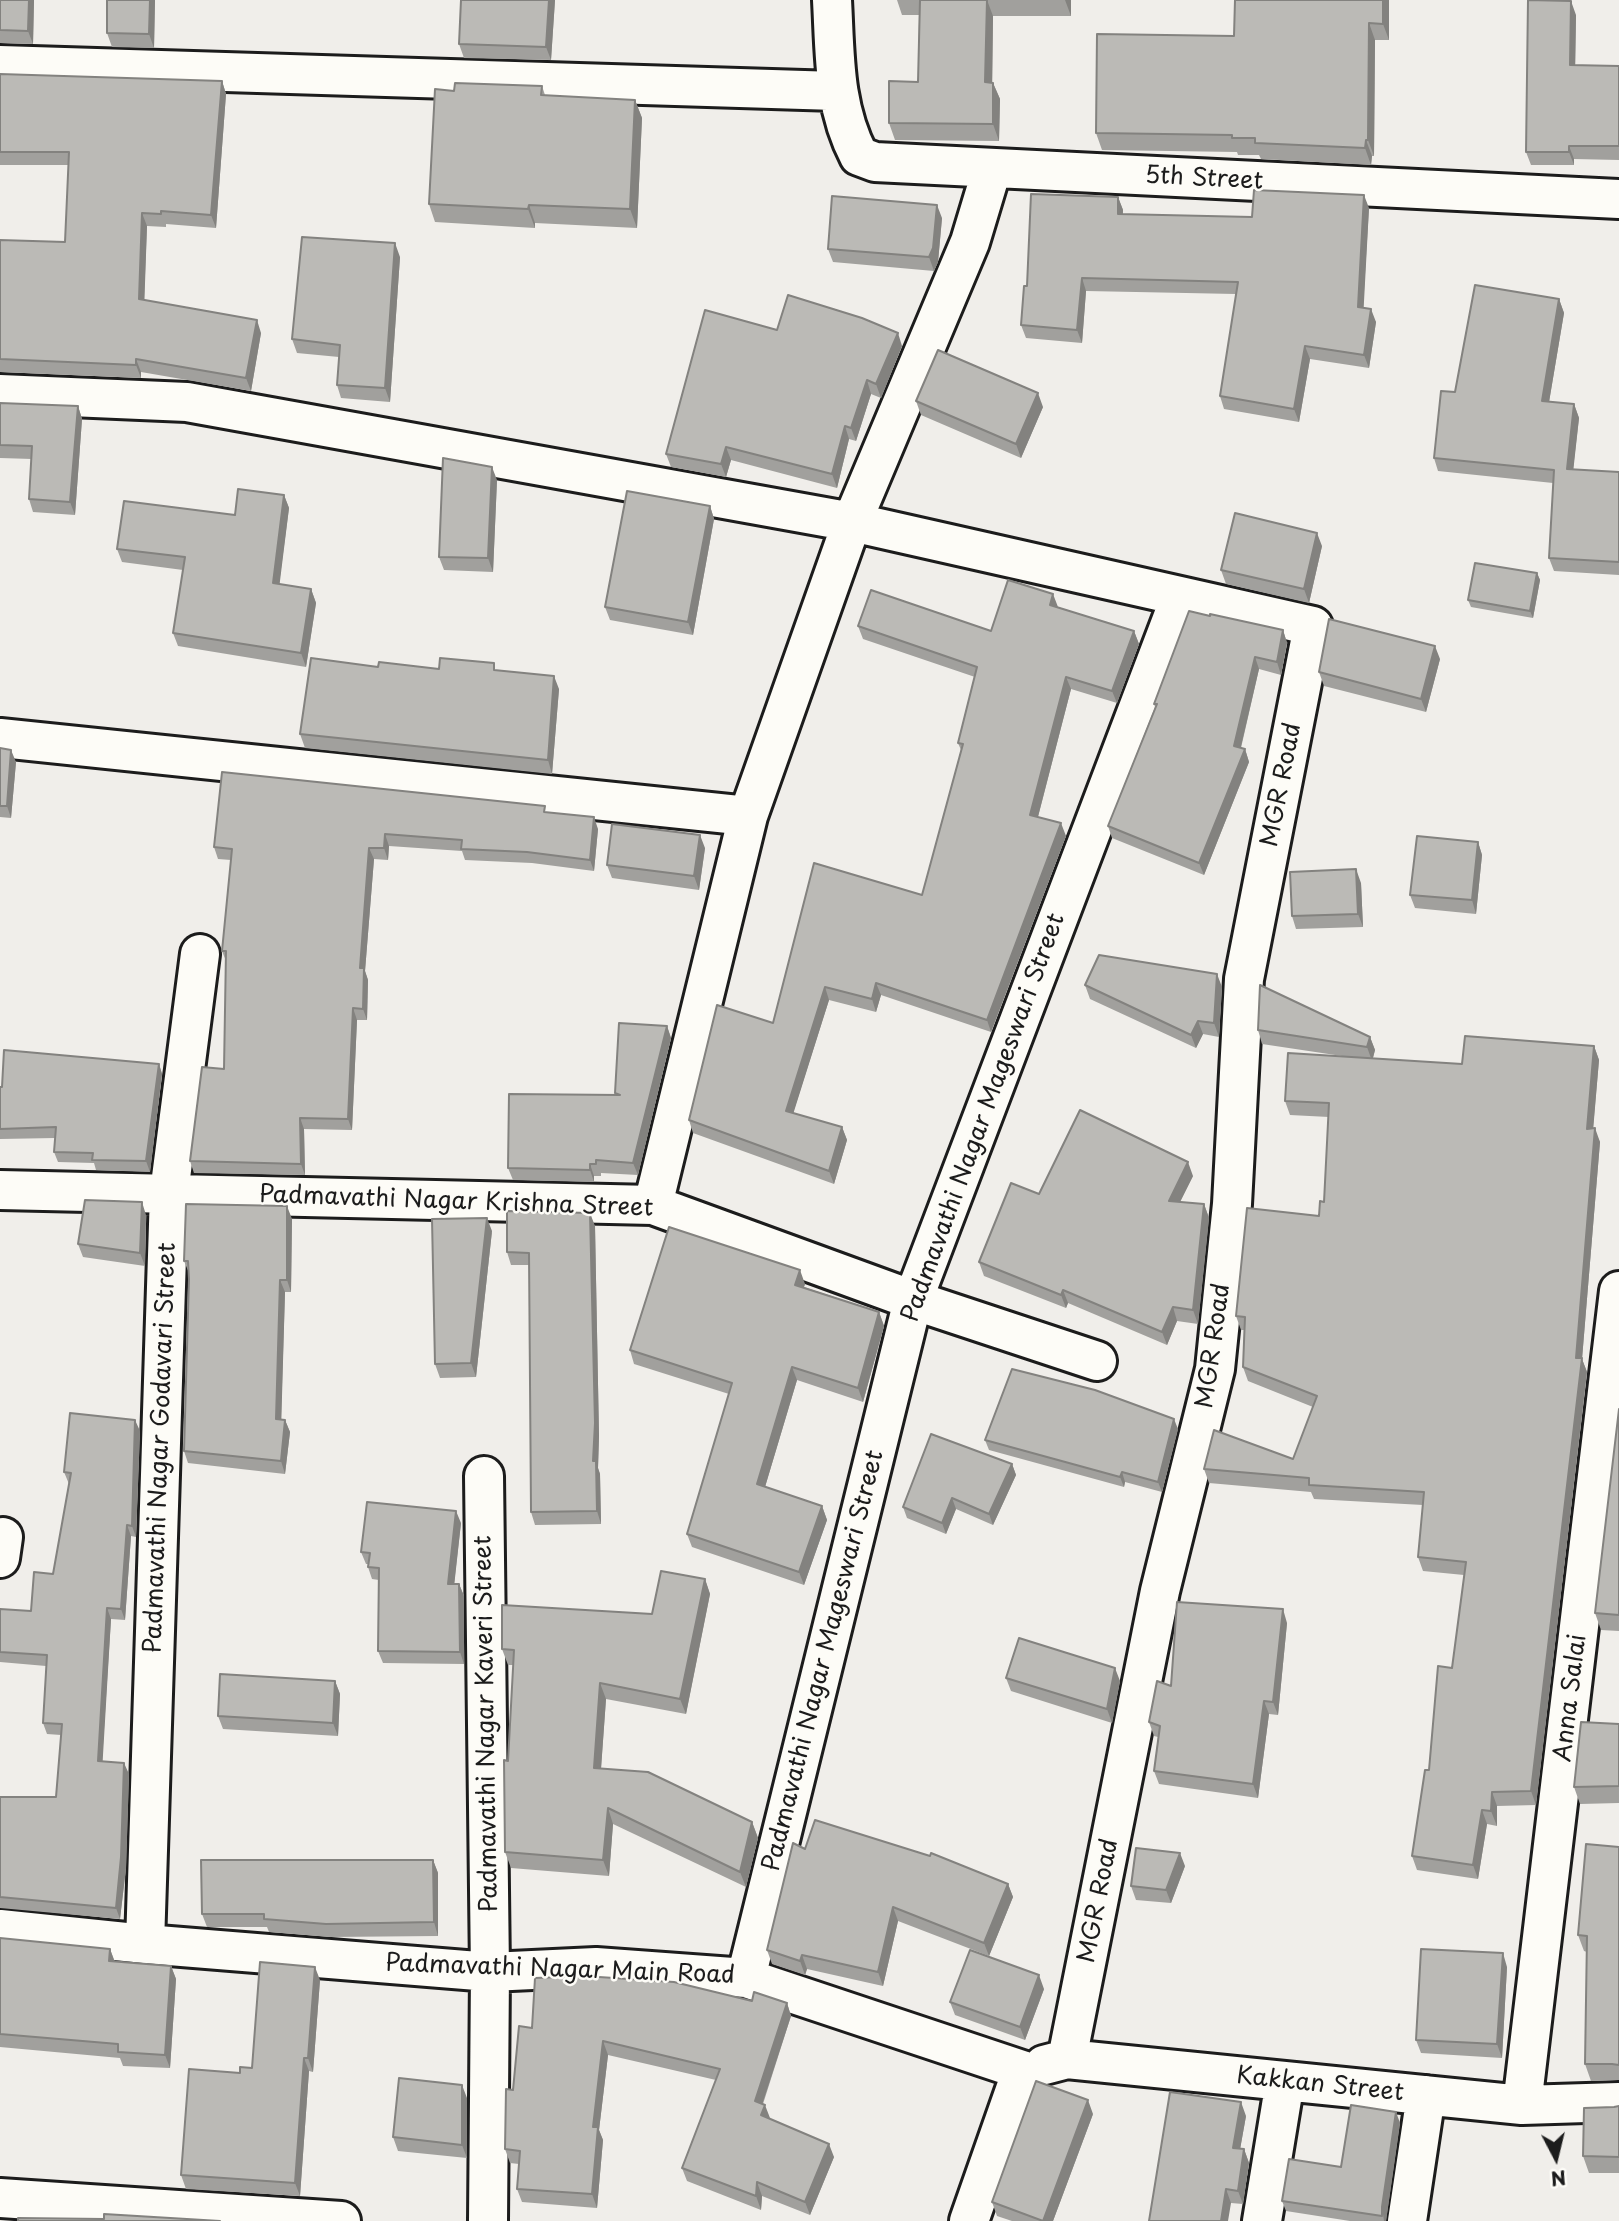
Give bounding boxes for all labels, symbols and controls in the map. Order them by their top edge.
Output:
street label: 5th Street [1144,162,1264,196]
street label: MGR Road [1256,720,1308,850]
street label: Padmavathi Nagar Mageswari Street [896,910,1072,1326]
street label: Padmavathi Nagar Krishna Street [258,1181,654,1223]
street label: Padmavathi Nagar Godavari Street [139,1242,183,1654]
street label: MGR Road [1191,1282,1237,1410]
street label: Padmavathi Nagar Mageswari Street [758,1447,890,1875]
street label: Padmavathi Nagar Kaveri Street [469,1535,505,1913]
street label: Anna Salai [1549,1633,1593,1763]
street label: MGR Road [1073,1836,1125,1966]
street label: Padmavathi Nagar Main Road [384,1949,736,1991]
street label: Kakkan Street [1235,2062,1405,2108]
north arrow [1521,2123,1591,2193]
text: N [1549,2164,1568,2194]

